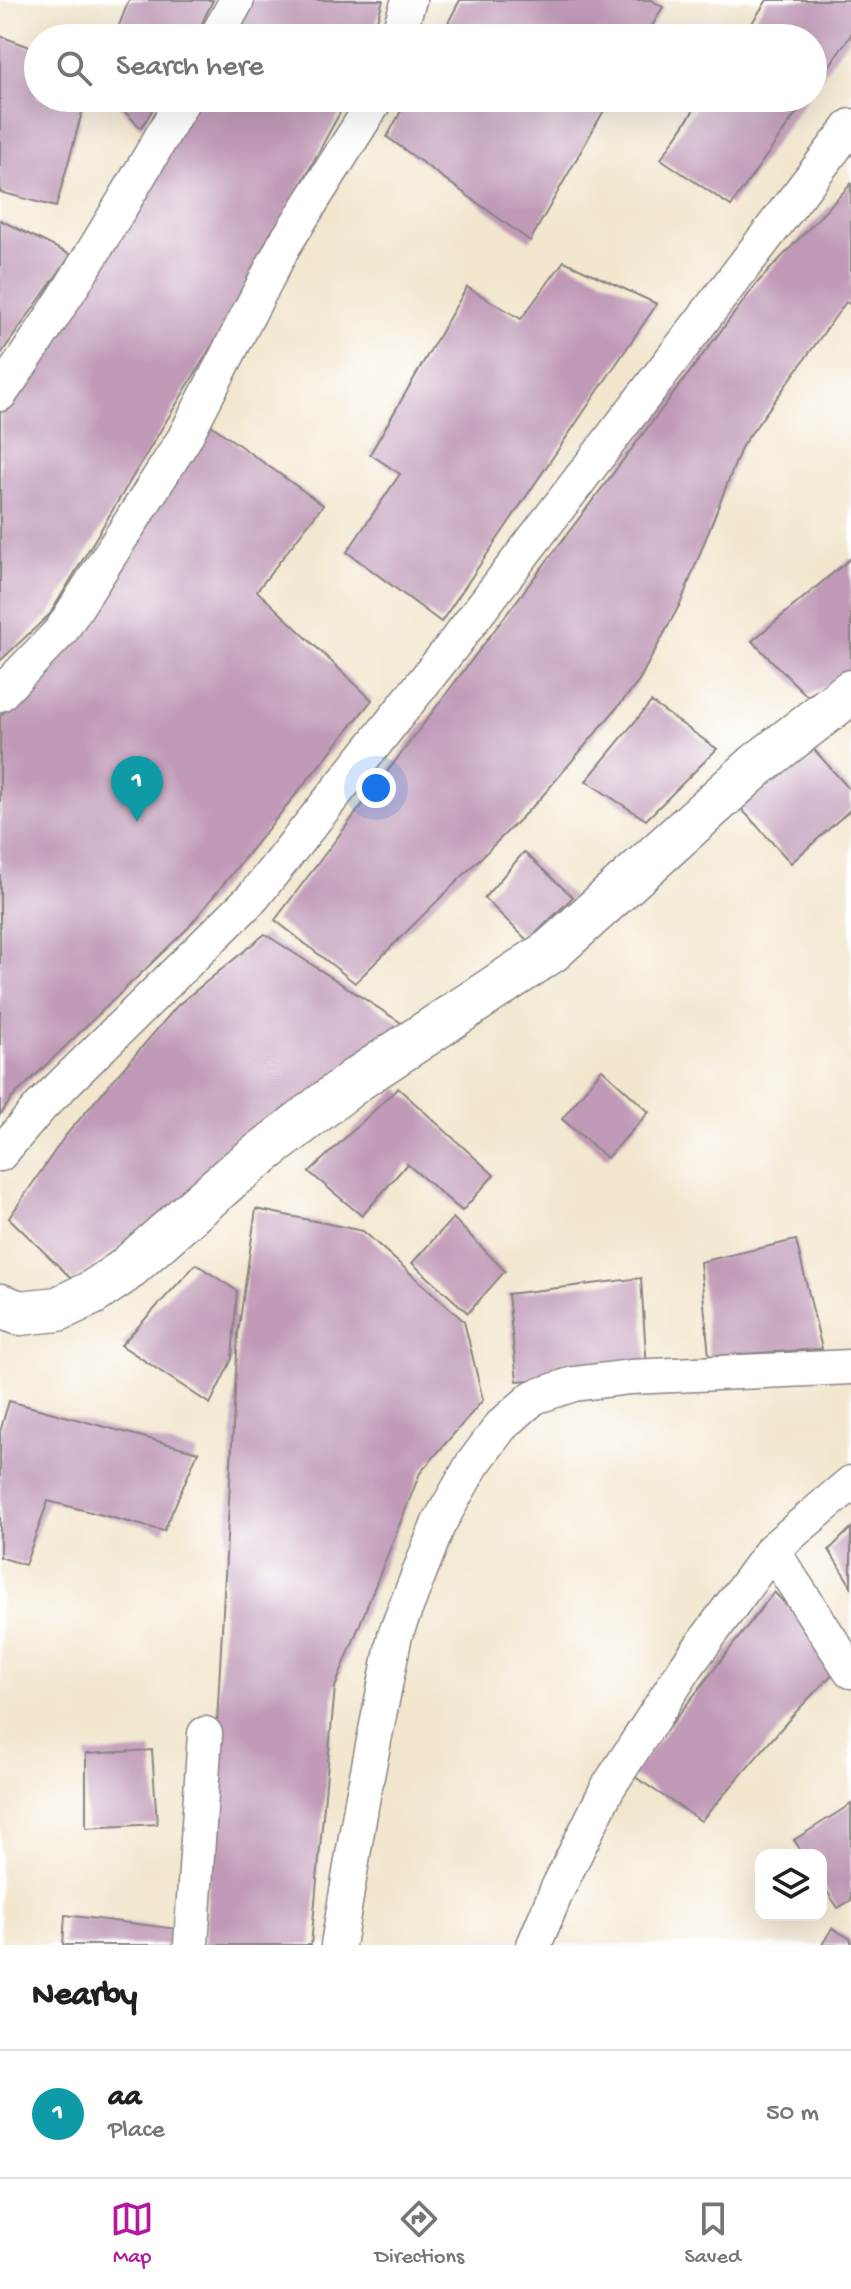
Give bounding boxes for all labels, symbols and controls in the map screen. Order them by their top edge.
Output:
search box [24,24,827,112]
icon: search [52,46,96,90]
text: Search here [116,51,264,86]
pin: 1 [111,756,163,822]
your location [356,768,396,808]
map controls [755,1849,827,1921]
button: layers [755,1849,827,1921]
text: Nearby [32,1977,137,2017]
text: aa [108,2081,141,2116]
text: 1 [53,2099,63,2130]
text: 50 m [766,2099,819,2130]
text: Place [108,2116,165,2147]
tab: Map [110,2197,154,2271]
tab: Directions [375,2197,464,2271]
tab: Saved [684,2197,741,2271]

